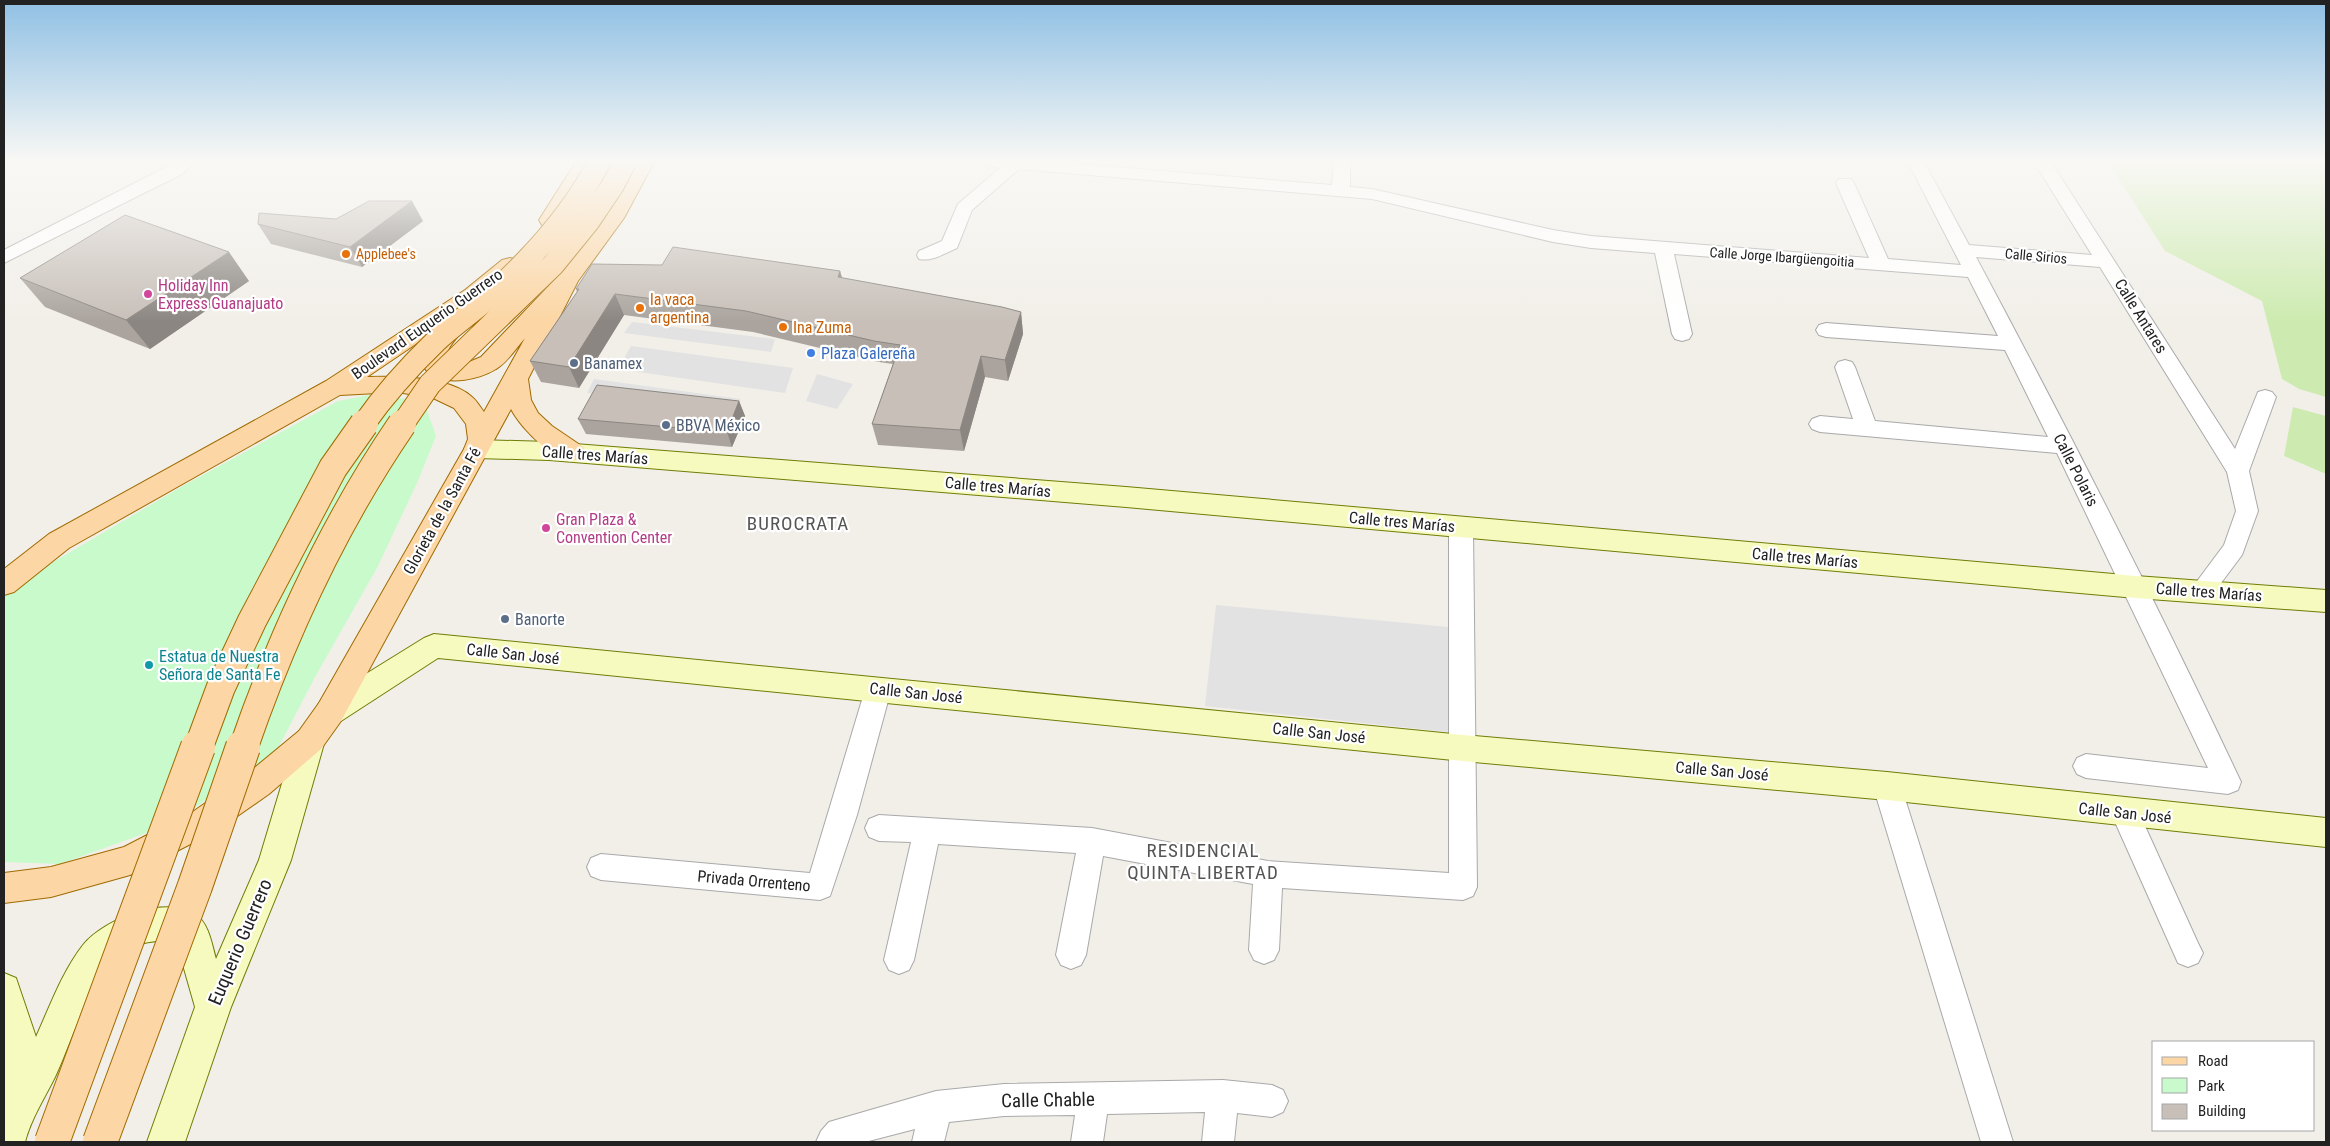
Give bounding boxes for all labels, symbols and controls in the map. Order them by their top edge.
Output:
street label: Calle Jorge Ibargüengoitia [1709,244,1855,270]
street label: Calle Sirios [2004,245,2068,267]
place label: Applebee's [356,246,416,262]
marker: Applebee's [340,248,352,260]
street label: Boulevard Euquerio Guerrero [348,265,506,383]
street label: Calle Antares [2111,275,2171,357]
place label: Holiday Inn Express Guanajuato [158,276,283,313]
marker: Holiday Inn Express Guanajuato [142,288,154,300]
place label: la vaca argentina [650,290,709,327]
marker: la vaca argentina [634,302,646,314]
place label: Ina Zuma [793,318,852,337]
marker: Ina Zuma [777,321,789,333]
place label: Plaza Galereña [821,344,916,363]
marker: Plaza Galereña [805,347,817,359]
place label: Banamex [584,354,642,373]
marker: Banamex [568,357,580,369]
place label: BBVA México [676,416,760,435]
marker: BBVA México [660,419,672,431]
street label: Calle Polaris [2050,430,2102,510]
street label: Calle tres Marías [541,442,649,468]
street label: Glorieta de la Santa Fé [399,444,485,578]
street label: Calle tres Marías [944,473,1052,501]
street label: Calle tres Marías [1348,508,1456,536]
place label: Gran Plaza & Convention Center [556,510,672,547]
district label: BUROCRATA [747,512,849,535]
marker: Gran Plaza & Convention Center [540,522,552,534]
street label: Calle tres Marías [1751,544,1859,572]
street label: Calle tres Marías [2155,579,2263,605]
place label: Banorte [515,610,565,629]
marker: Banorte [499,613,511,625]
street label: Calle San José [466,640,560,668]
place label: Estatua de Nuestra Señora de Santa Fe [159,647,280,684]
marker: Estatua de Nuestra Señora de Santa Fe [143,659,155,671]
street label: Calle San José [869,679,963,707]
street label: Calle San José [1272,719,1366,747]
street label: Calle San José [1675,757,1769,785]
street label: Calle San José [2078,799,2172,827]
district label: RESIDENCIAL QUINTA LIBERTAD [1127,839,1279,884]
street label: Privada Orrenteno [697,867,811,895]
street label: Euquerio Guerrero [203,875,277,1009]
legend [2152,1041,2315,1131]
text: Road [2198,1052,2228,1070]
text: Park [2198,1077,2225,1095]
street label: Calle Chable [1001,1088,1095,1112]
text: Building [2198,1102,2246,1120]

